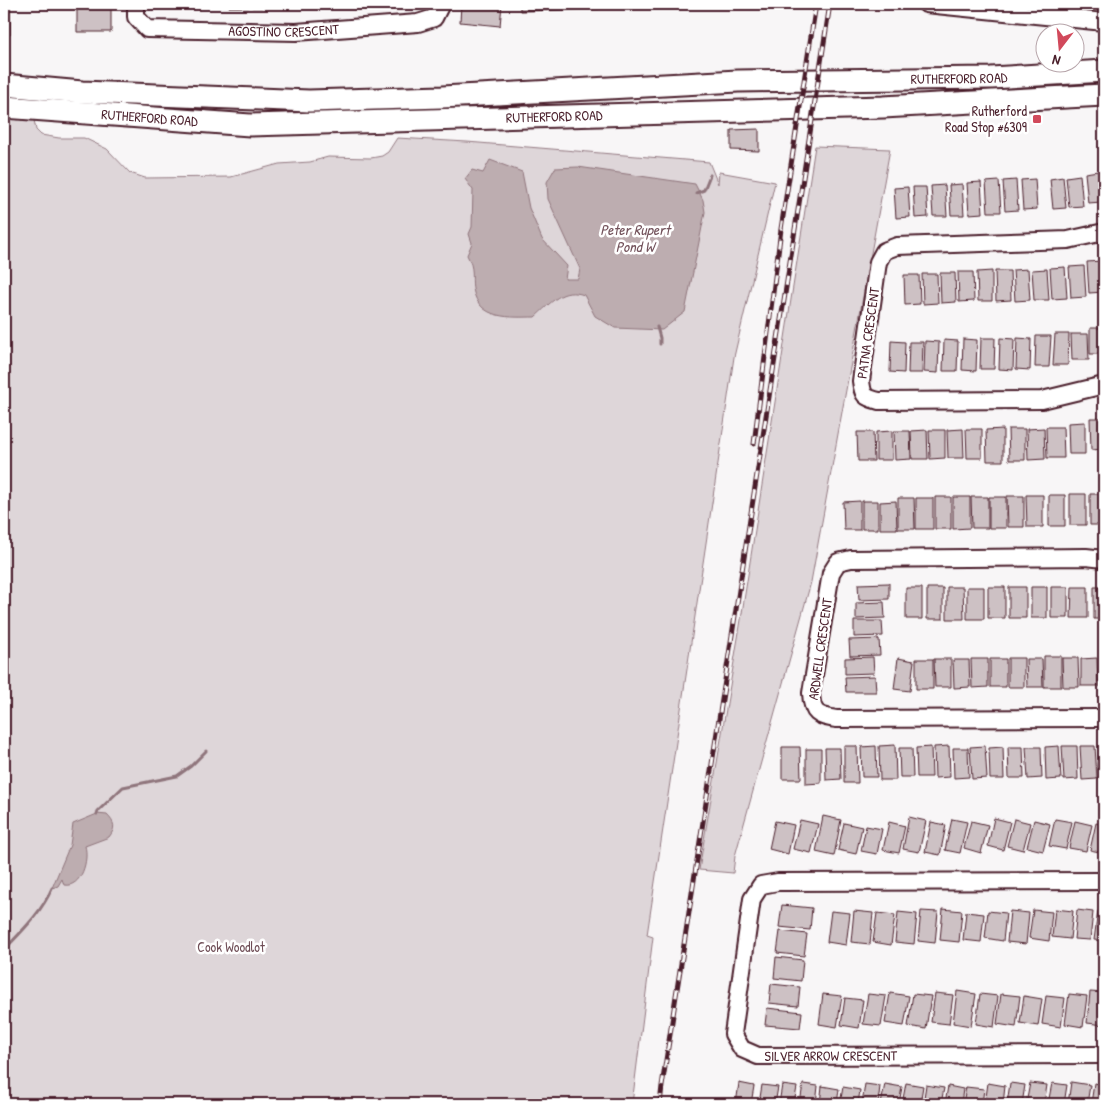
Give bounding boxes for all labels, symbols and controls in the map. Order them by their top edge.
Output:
street label: AGOSTINO CRESCENT [228,19,340,41]
north arrow [1036,22,1086,72]
text: N [1050,51,1062,71]
street label: RUTHERFORD ROAD [911,67,1008,88]
place label: Rutherford Road Stop #6309 [945,101,1028,137]
street label: RUTHERFORD ROAD [101,104,199,130]
street label: RUTHERFORD ROAD [506,105,603,127]
marker: Rutherford Road Stop #6309 [1031,113,1043,125]
water label: Peter Rupert Pond W [600,219,673,257]
street label: PATNA CRESCENT [852,286,883,380]
street label: ARDWELL CRESCENT [803,596,836,701]
park label: Cook Woodlot [197,937,265,956]
street label: SILVER ARROW CRESCENT [765,1046,897,1065]

